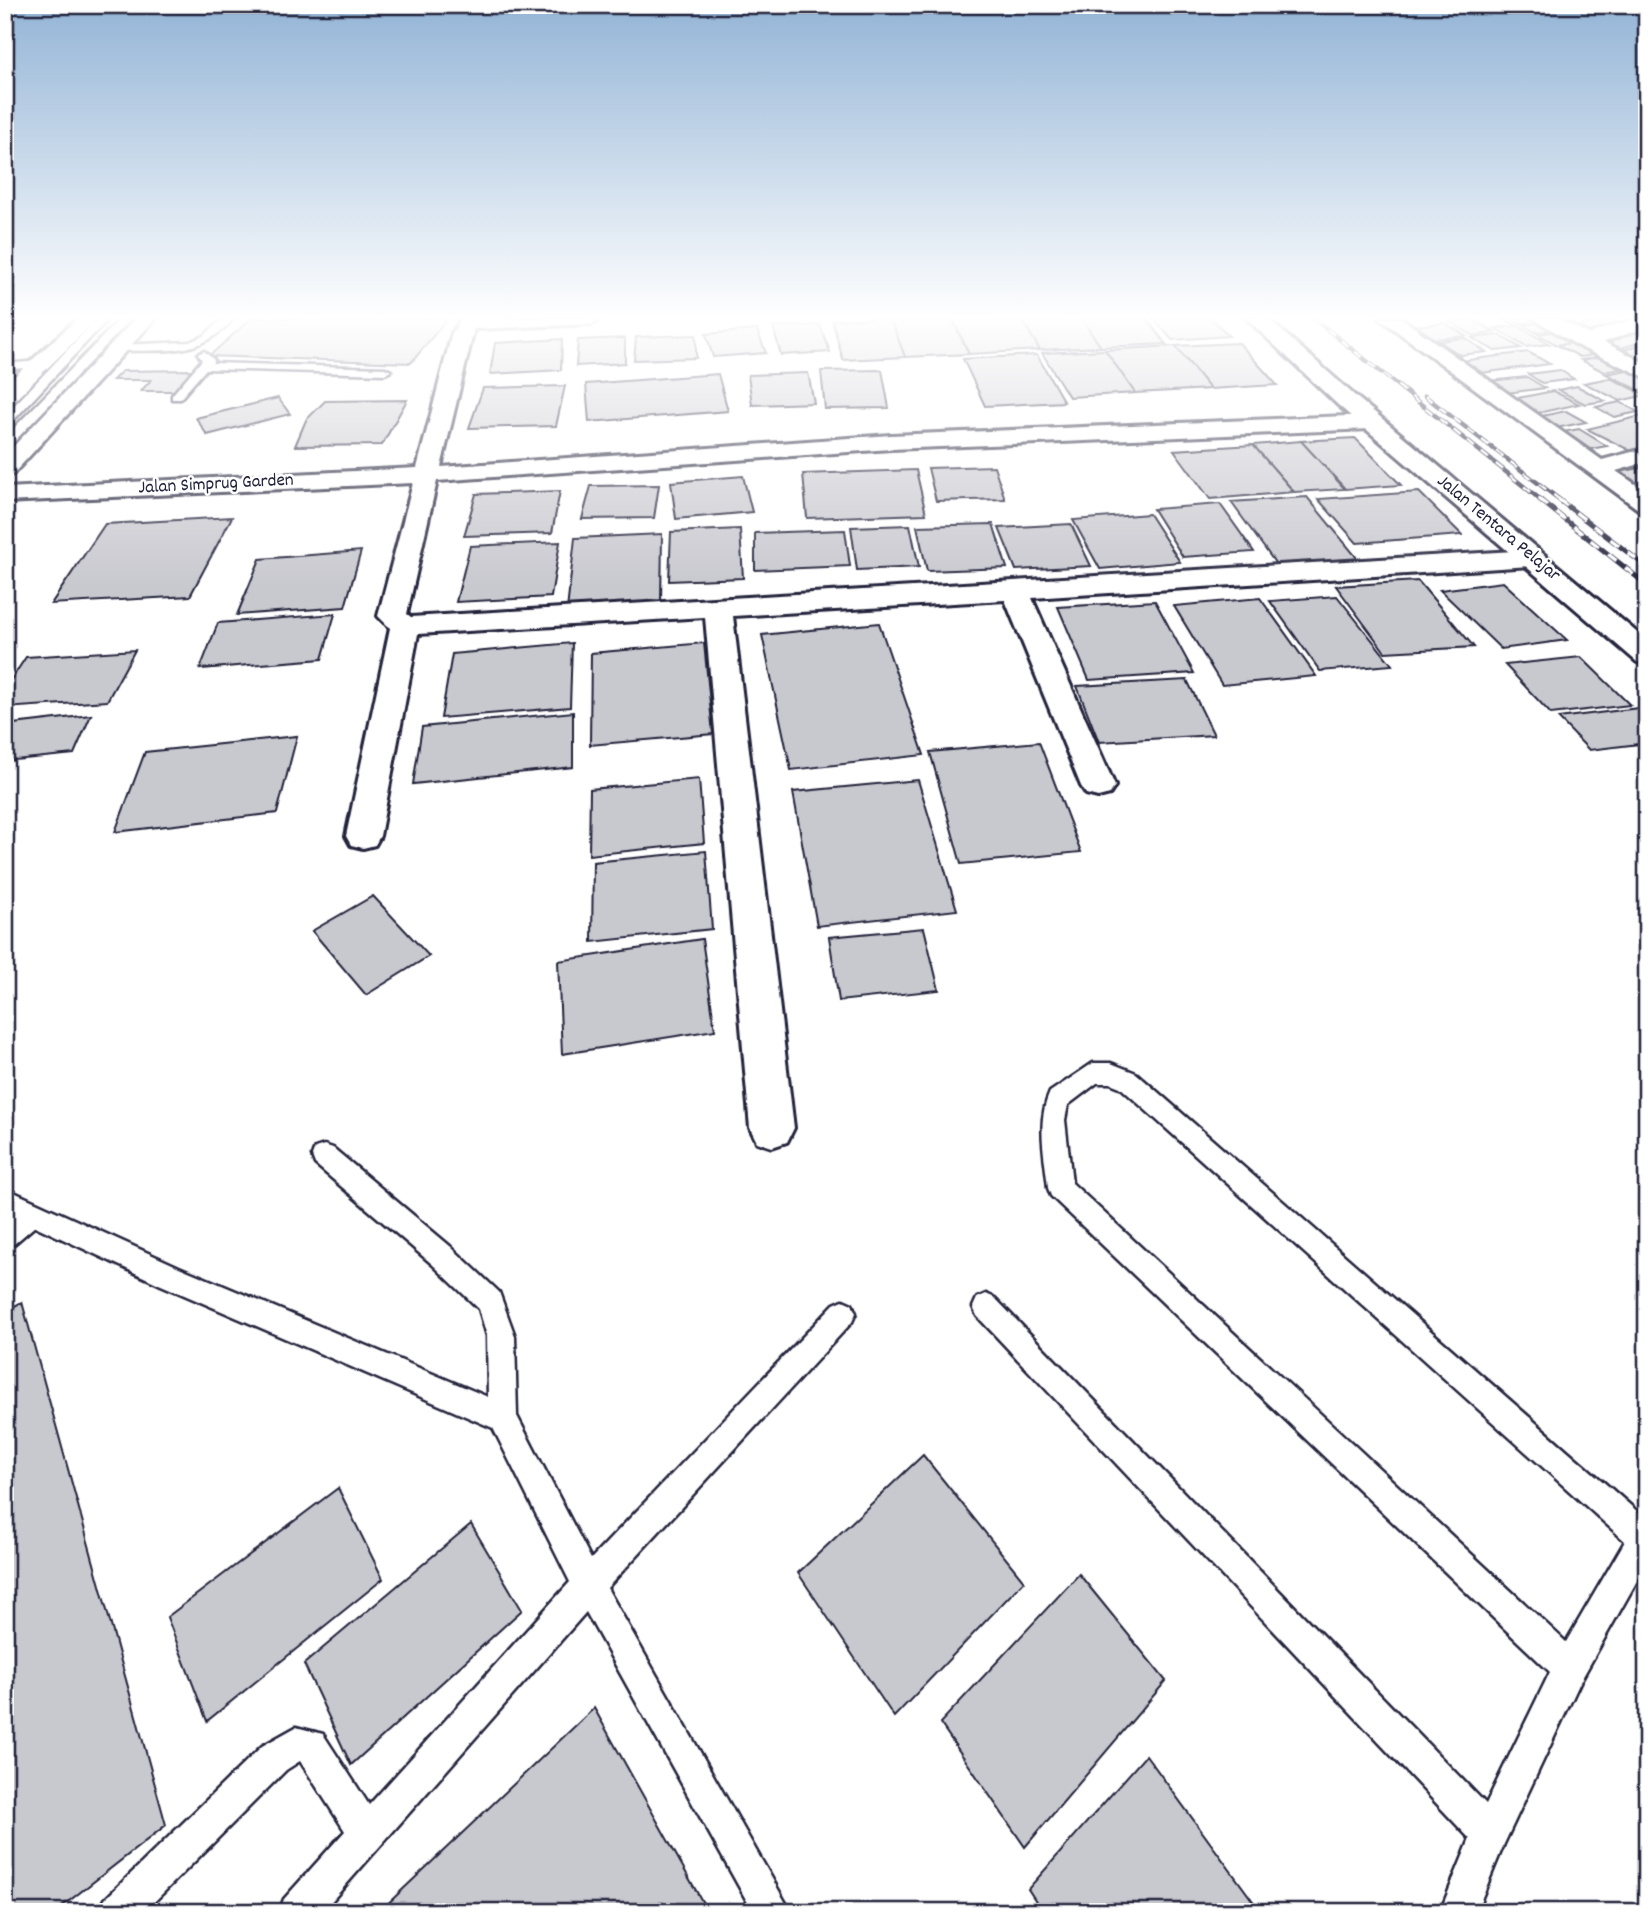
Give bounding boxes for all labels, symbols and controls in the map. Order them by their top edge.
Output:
street label: Jalan Simprug Garden [138,467,294,503]
street label: Jalan Tentara Pelajar [1430,469,1566,589]

